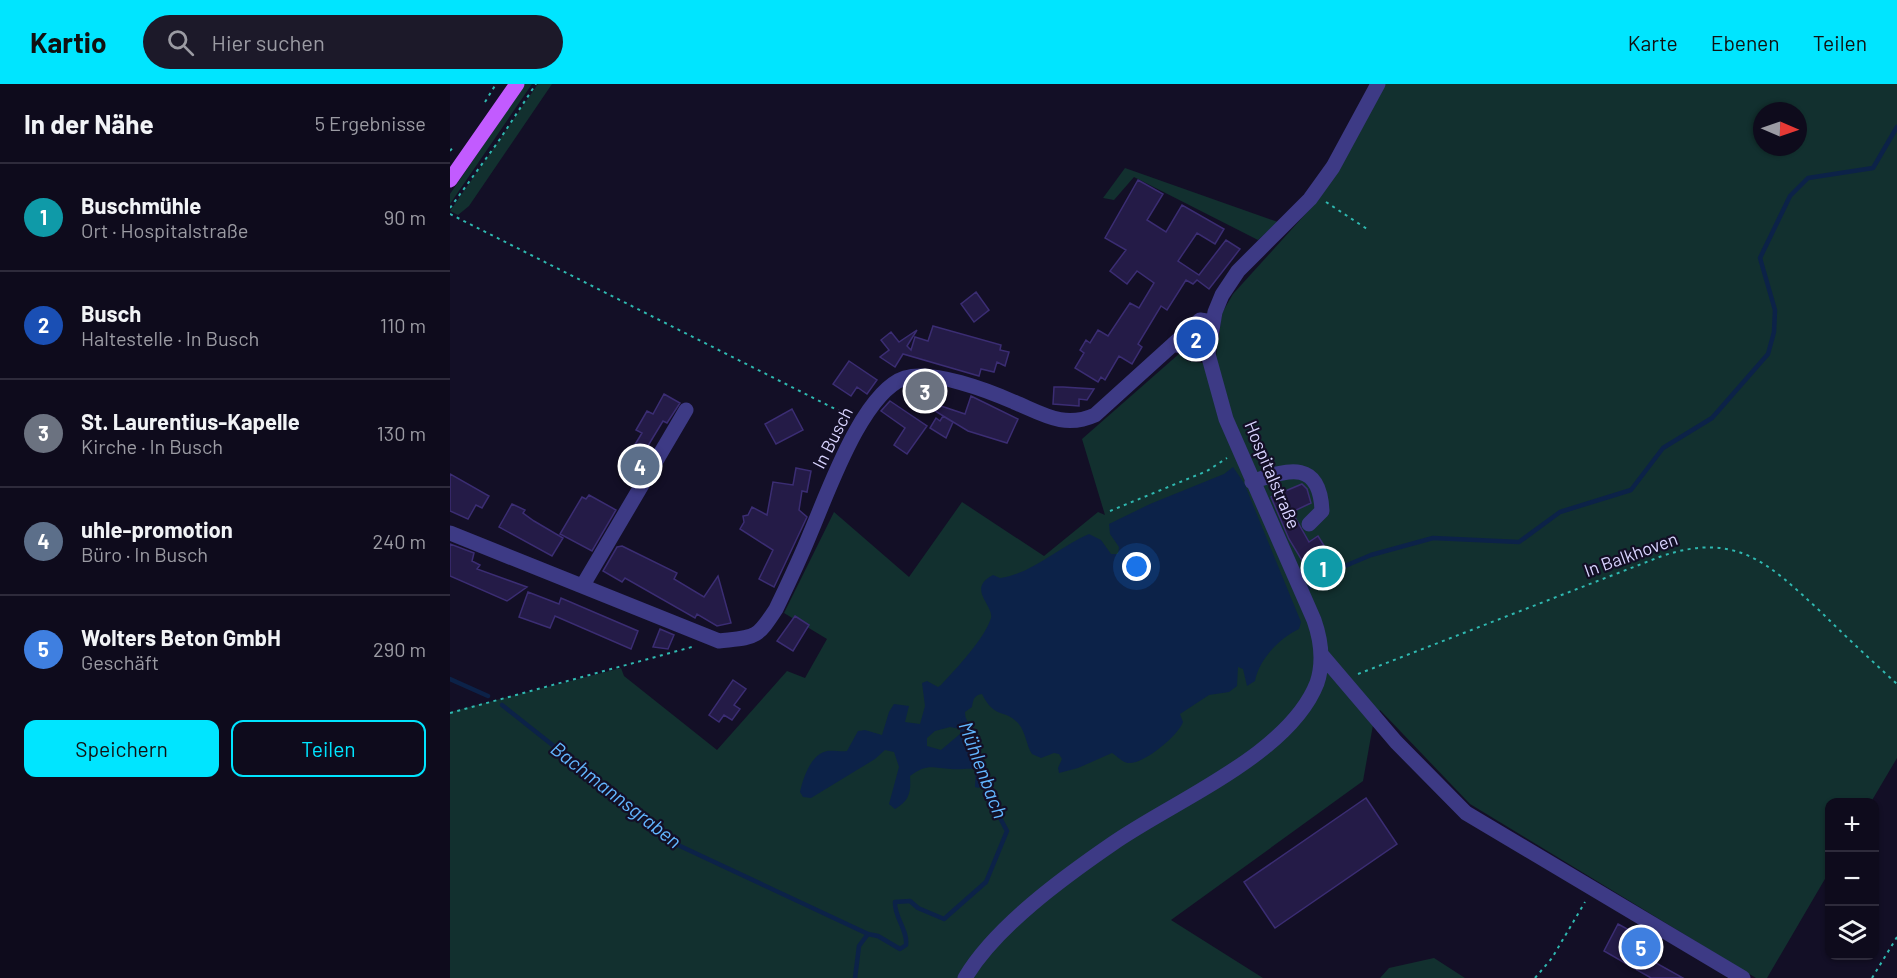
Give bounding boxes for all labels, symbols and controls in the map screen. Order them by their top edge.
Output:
search box [143,15,563,69]
text: Kartio [30,25,107,59]
icon: search [164,26,197,59]
text: Hier suchen [212,29,325,55]
text: Karte [1628,30,1678,55]
text: Ebenen [1711,30,1780,55]
text: Teilen [1813,30,1867,55]
north arrow [1753,102,1807,156]
text: In der Nähe [24,108,154,139]
text: 5 Ergebnisse [315,111,426,135]
text: Buschmühle [81,192,201,218]
text: 1 [40,205,47,229]
text: 90 m [384,205,426,229]
text: Ort · Hospitalstraße [81,218,248,242]
text: Busch [81,300,141,326]
text: 2 [38,313,49,337]
text: 110 m [380,313,426,337]
pin: 2 [1176,316,1216,362]
text: Haltestelle · In Busch [81,326,259,350]
pin: 3 [906,368,944,414]
street label: In Busch [807,403,857,472]
text: St. Laurentius-Kapelle [81,408,300,434]
street label: Hospitalstraße [1240,417,1306,532]
text: 3 [38,421,49,445]
text: 130 m [377,421,426,445]
text: Kirche · In Busch [81,434,223,458]
pin: 4 [620,444,660,488]
text: uhle-promotion [81,516,233,542]
street label: In Balkhoven [1581,527,1681,581]
text: 4 [37,529,50,553]
text: 240 m [372,529,426,553]
text: Büro · In Busch [81,542,208,566]
pin: 1 [1304,546,1342,590]
your location [1122,552,1151,581]
text: Wolters Beton GmbH [81,624,281,650]
text: 5 [38,637,49,661]
text: 290 m [373,637,426,661]
text: Geschäft [81,650,159,674]
water label: Mühlenbach [955,718,1013,821]
button: Speichern [24,720,219,777]
button: Teilen [231,720,426,777]
water label: Bachmannsgraben [547,736,687,853]
map controls [1825,798,1879,960]
button: + [1825,798,1879,852]
button: − [1825,852,1879,906]
button: layers [1825,906,1879,960]
pin: 5 [1622,924,1660,970]

